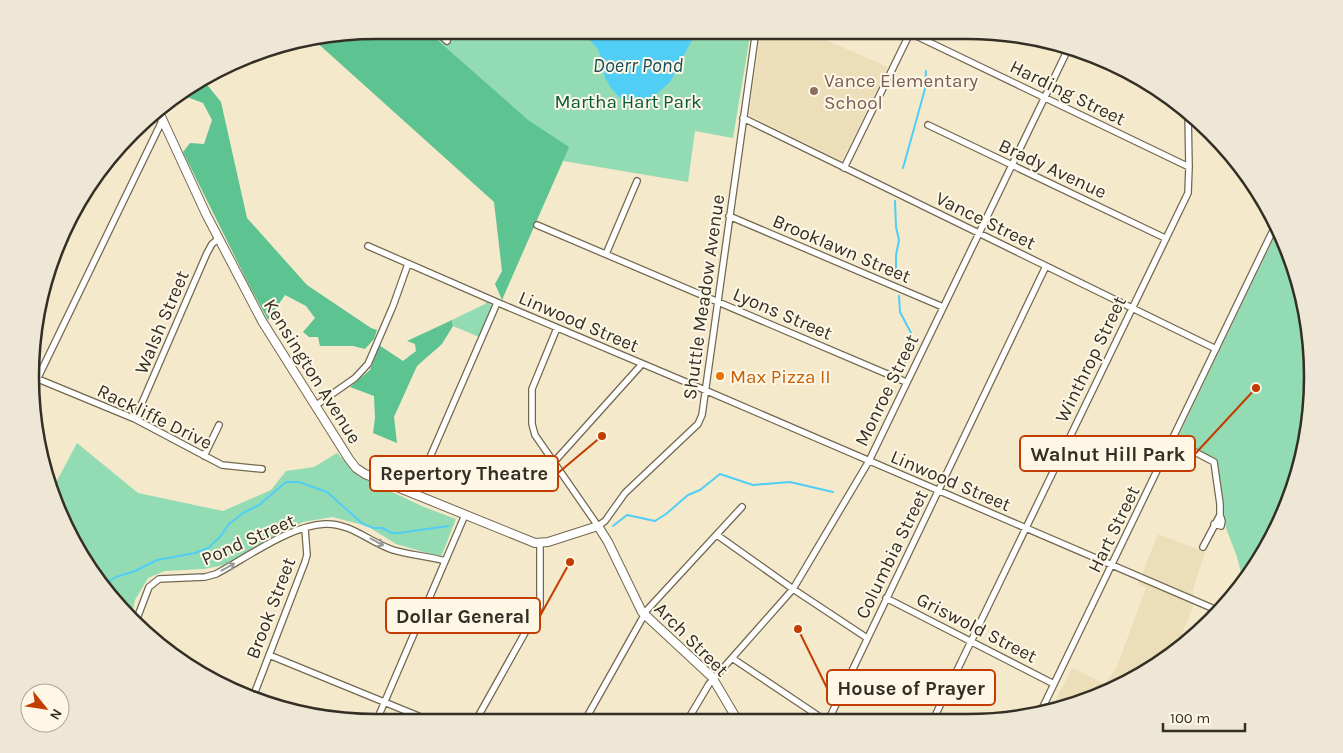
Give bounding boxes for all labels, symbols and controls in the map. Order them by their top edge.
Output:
water label: Doerr Pond [593,54,683,77]
street label: Harding Street [1006,55,1129,130]
place label: Vance Elementary School [824,70,978,114]
marker: Vance Elementary School [808,85,820,97]
park label: Martha Hart Park [554,91,702,113]
street label: Brady Avenue [995,134,1110,203]
street label: Vance Street [932,187,1039,255]
street label: Shuttle Meadow Avenue [679,193,729,401]
street label: Brooklawn Street [769,210,914,288]
street label: Walsh Street [130,267,194,377]
street label: Lyons Street [730,283,836,345]
street label: Linwood Street [515,287,642,357]
street label: Winthrop Street [1051,293,1131,426]
street label: Kensington Avenue [259,295,366,448]
street label: Monroe Street [850,331,923,450]
place label: Max Pizza II [730,366,831,388]
marker: Max Pizza II [714,370,726,382]
street label: Rackliffe Drive [93,380,216,454]
callout: Walnut Hill Park [1020,436,1195,471]
text: Walnut Hill Park [1031,443,1186,466]
street label: Linwood Street [887,446,1014,516]
callout: Repertory Theatre [370,456,558,491]
text: Repertory Theatre [380,462,548,485]
street label: Hart Street [1083,482,1144,576]
street label: Columbia Street [851,486,933,622]
street label: Pond Street [198,509,299,570]
one-way arrow [369,537,384,547]
street label: Brook Street [242,555,300,662]
one-way arrow [220,562,235,572]
street label: Griswold Street [913,588,1040,668]
callout: Dollar General [386,598,540,633]
street label: Arch Street [650,598,733,681]
text: Dollar General [396,605,530,628]
callout: House of Prayer [827,670,995,705]
text: House of Prayer [837,677,985,700]
north arrow [20,683,70,733]
scale bar [1163,700,1246,732]
text: N [46,706,66,723]
text: 100 m [1170,709,1210,727]

